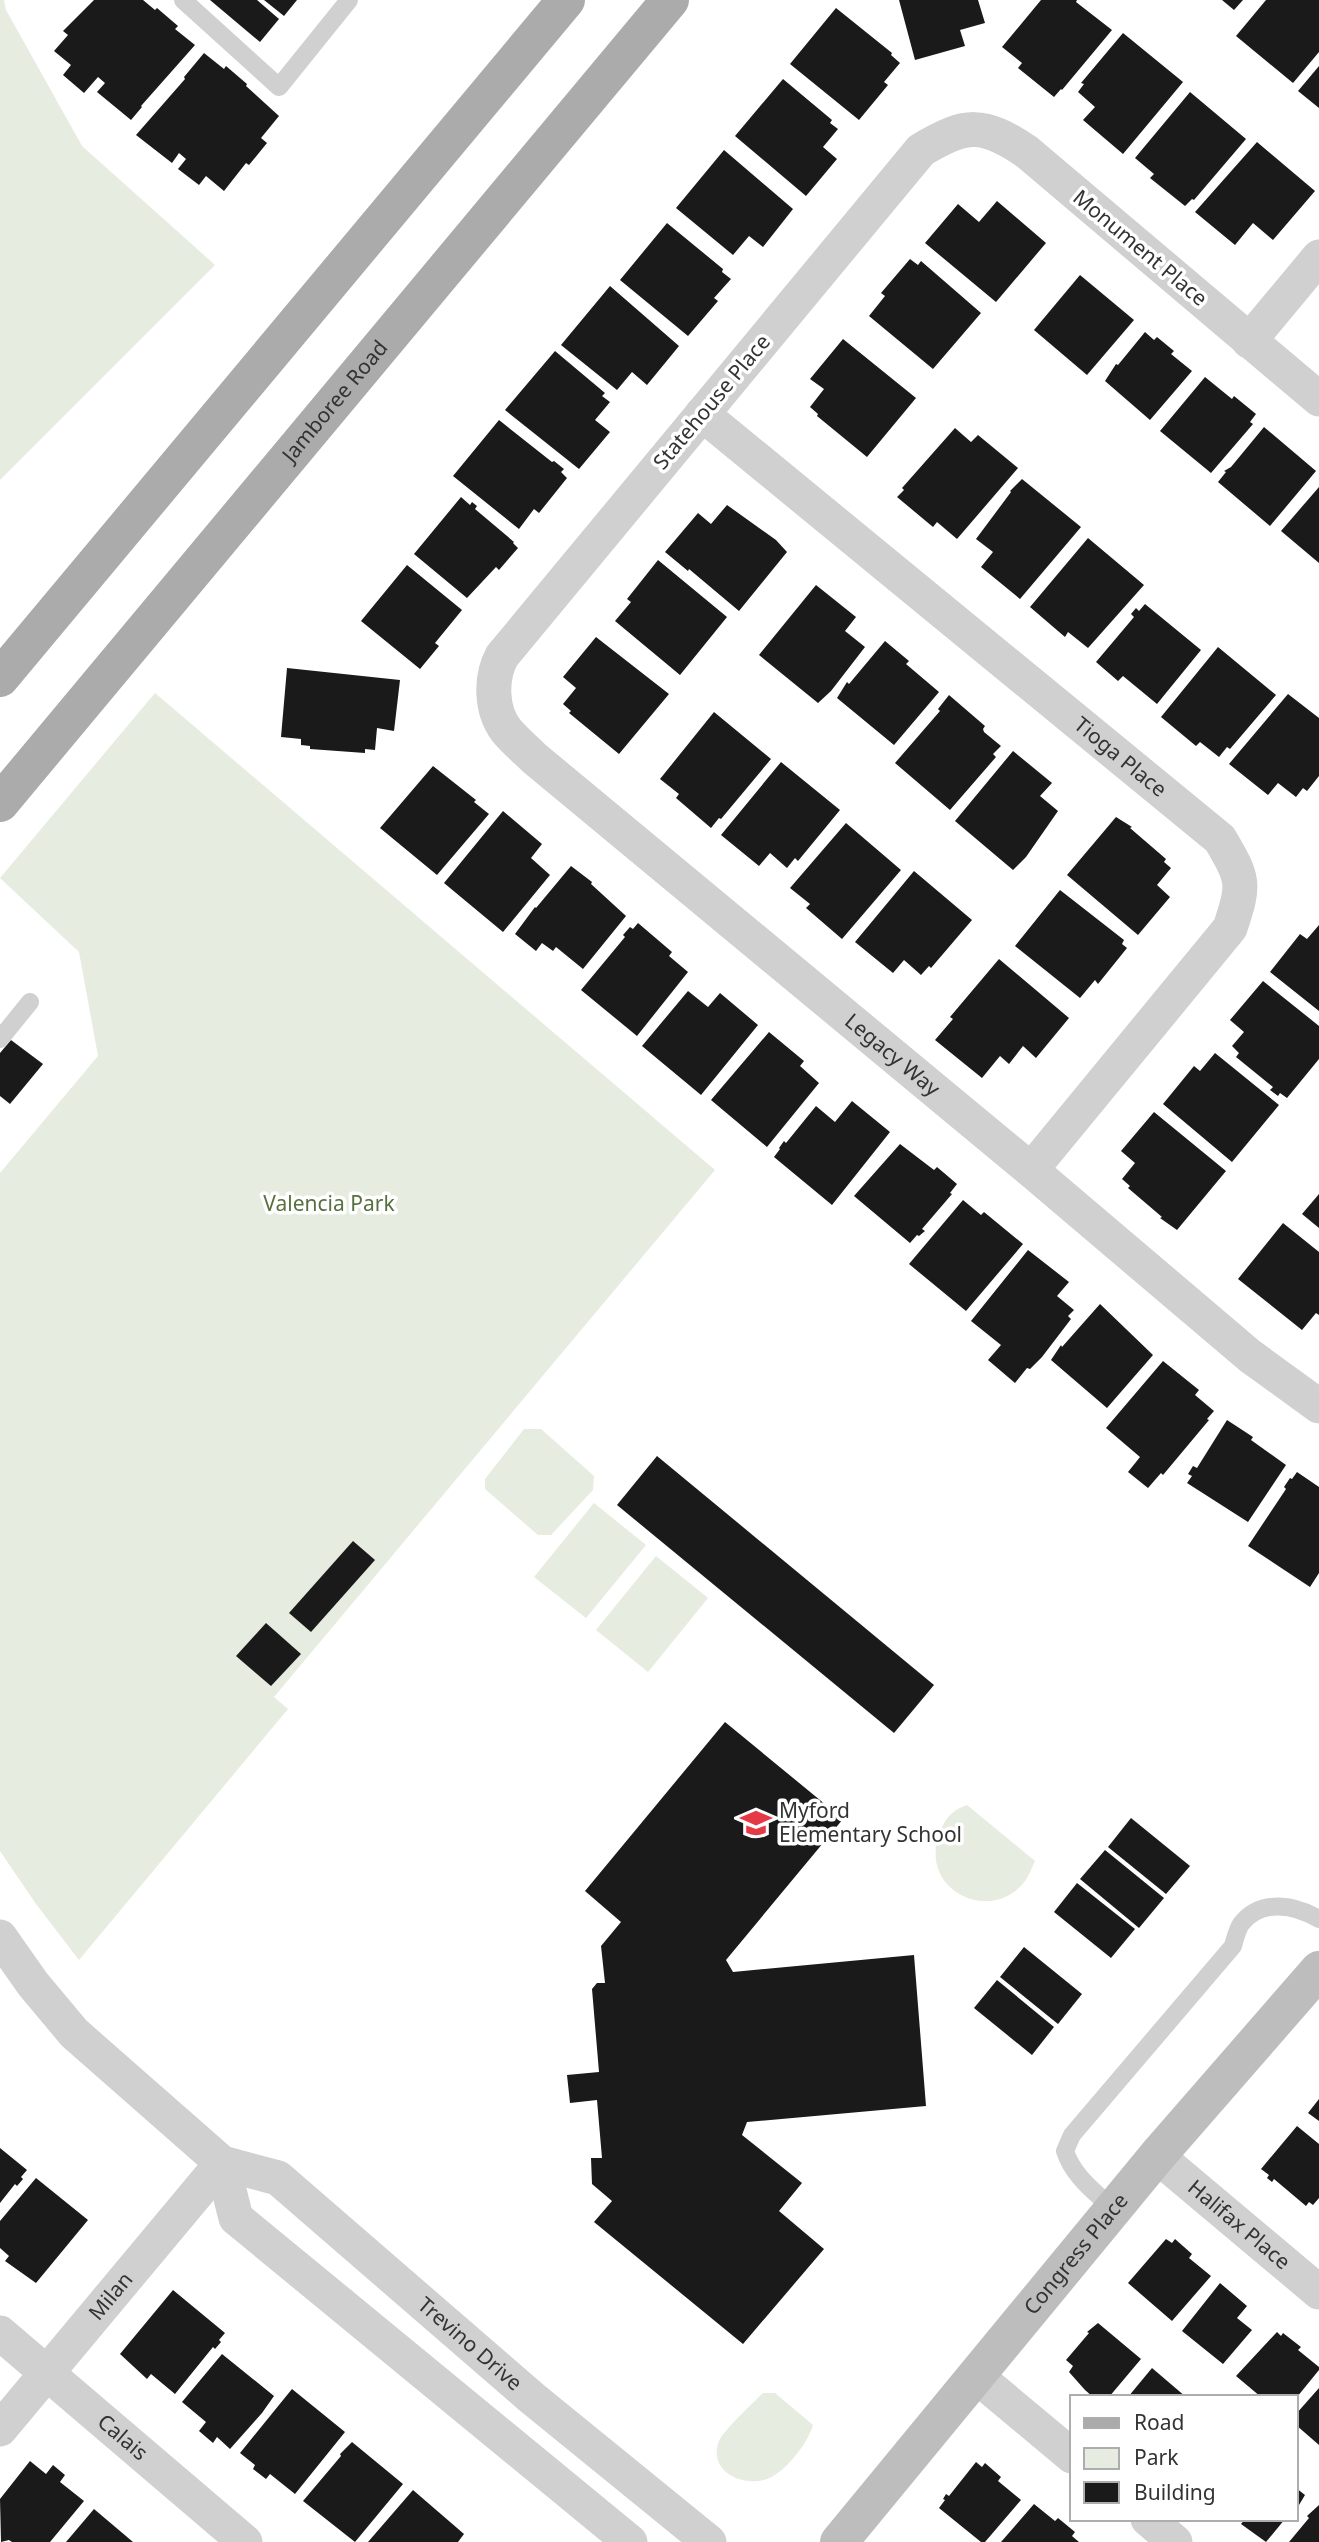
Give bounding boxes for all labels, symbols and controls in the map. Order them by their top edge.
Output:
street label: Monument Place [1068,183,1214,312]
street label: Statehouse Place [646,328,776,475]
street label: Jamboree Road [274,334,393,469]
street label: Tioga Place [1069,710,1173,803]
street label: Legacy Way [840,1007,947,1102]
park label: Valencia Park [263,1189,395,1217]
place label: Myford Elementary School [779,1796,962,1848]
school or university icon: Myford Elementary School [739,1806,773,1840]
street label: Halifax Place [1182,2173,1297,2275]
street label: Congress Place [1017,2187,1134,2320]
street label: Milan [82,2266,138,2325]
street label: Trevino Drive [412,2290,529,2396]
legend [1070,2395,1298,2521]
street label: Calais [92,2407,154,2466]
text: Road [1134,2408,1184,2436]
text: Park [1134,2443,1179,2471]
text: Building [1134,2478,1216,2506]

